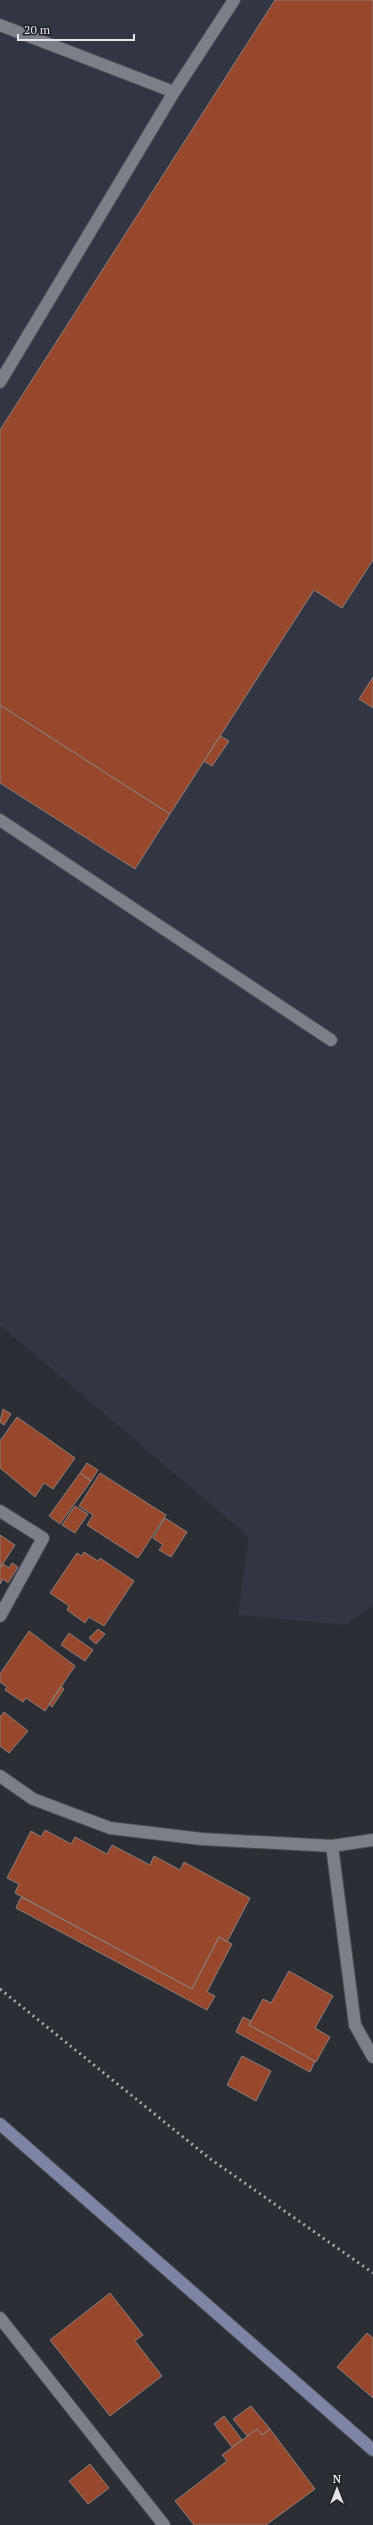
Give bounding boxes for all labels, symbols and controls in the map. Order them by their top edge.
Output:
scale bar [18,16,134,42]
text: 20 m [24,22,51,37]
north arrow [317,2469,357,2509]
text: N [333,2472,342,2486]

